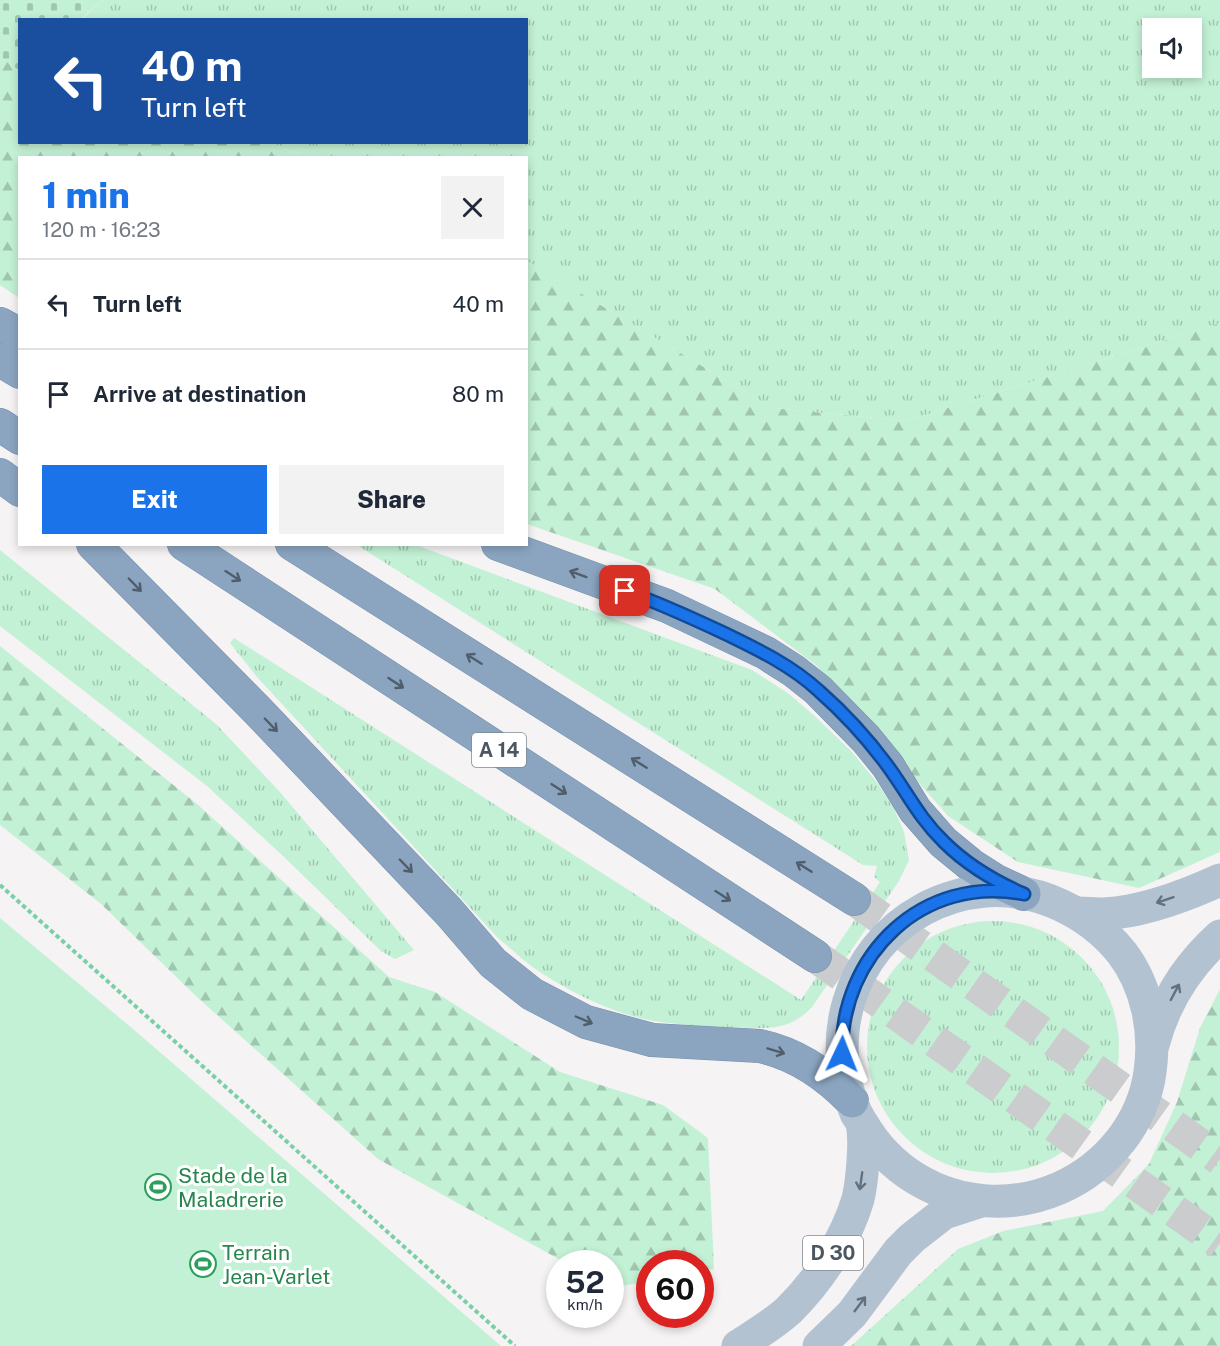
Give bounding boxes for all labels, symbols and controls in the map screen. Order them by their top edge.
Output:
map controls [1142,18,1202,78]
button: sound [1142,18,1202,78]
text: 40 m [141,41,243,90]
icon: left [42,42,120,120]
text: Turn left [141,91,247,123]
text: 1 min [42,174,130,216]
button: close [441,176,504,239]
text: 120 m · 16:23 [42,218,161,242]
icon: left [42,288,75,321]
text: Turn left [93,291,182,317]
text: 40 m [452,291,504,317]
icon: arrive [42,378,75,411]
text: Arrive at destination [93,381,306,407]
text: 80 m [452,381,504,407]
button: Exit [42,465,267,534]
button: Share [279,465,504,534]
pin [599,565,650,616]
one-way arrow [569,567,588,578]
one-way arrow [224,570,241,583]
icon: arrive [608,574,641,607]
one-way arrow [128,578,142,593]
one-way arrow [466,653,483,665]
one-way arrow [387,677,404,689]
one-way arrow [264,718,278,733]
road number: A 14 [472,733,526,767]
one-way arrow [631,757,648,769]
one-way arrow [551,783,567,795]
one-way arrow [398,859,413,874]
one-way arrow [796,861,813,873]
one-way arrow [714,890,731,902]
one-way arrow [1156,895,1175,906]
one-way arrow [1170,984,1181,1002]
one-way arrow [575,1015,593,1026]
position arrow [810,1022,874,1086]
one-way arrow [766,1046,785,1057]
place label: Stade de la Maladrerie [178,1163,288,1212]
one-way arrow [855,1171,866,1191]
sports icon: Stade de la Maladrerie [143,1172,173,1202]
road number: D 30 [803,1236,863,1270]
place label: Terrain Jean-Varlet [222,1240,330,1289]
sports icon: Terrain Jean-Varlet [188,1249,218,1279]
speed limit sign: 60 [636,1250,714,1328]
text: 52 [565,1264,605,1300]
text: km/h [567,1296,603,1313]
one-way arrow [853,1296,866,1312]

